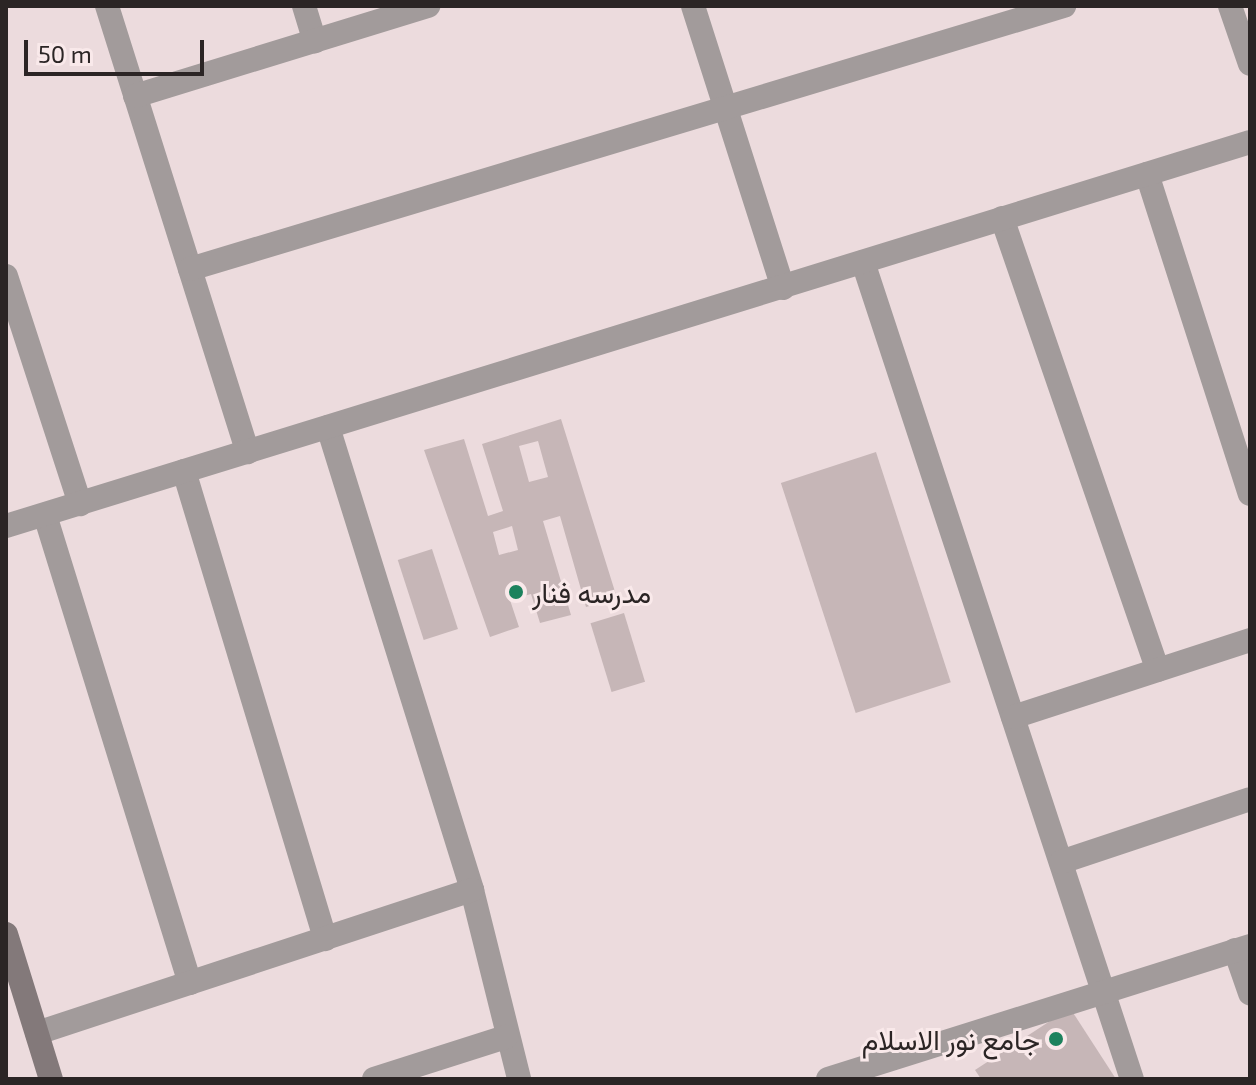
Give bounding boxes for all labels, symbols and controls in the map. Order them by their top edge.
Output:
scale bar [28,24,208,74]
text: 50 m [38,39,92,68]
place label: مدرسه فنار [532,575,651,609]
marker: مدرسه فنار [507,583,525,601]
place label: جامع نور الاسلام [862,1022,1040,1056]
marker: جامع نور الاسلام [1047,1030,1065,1048]

